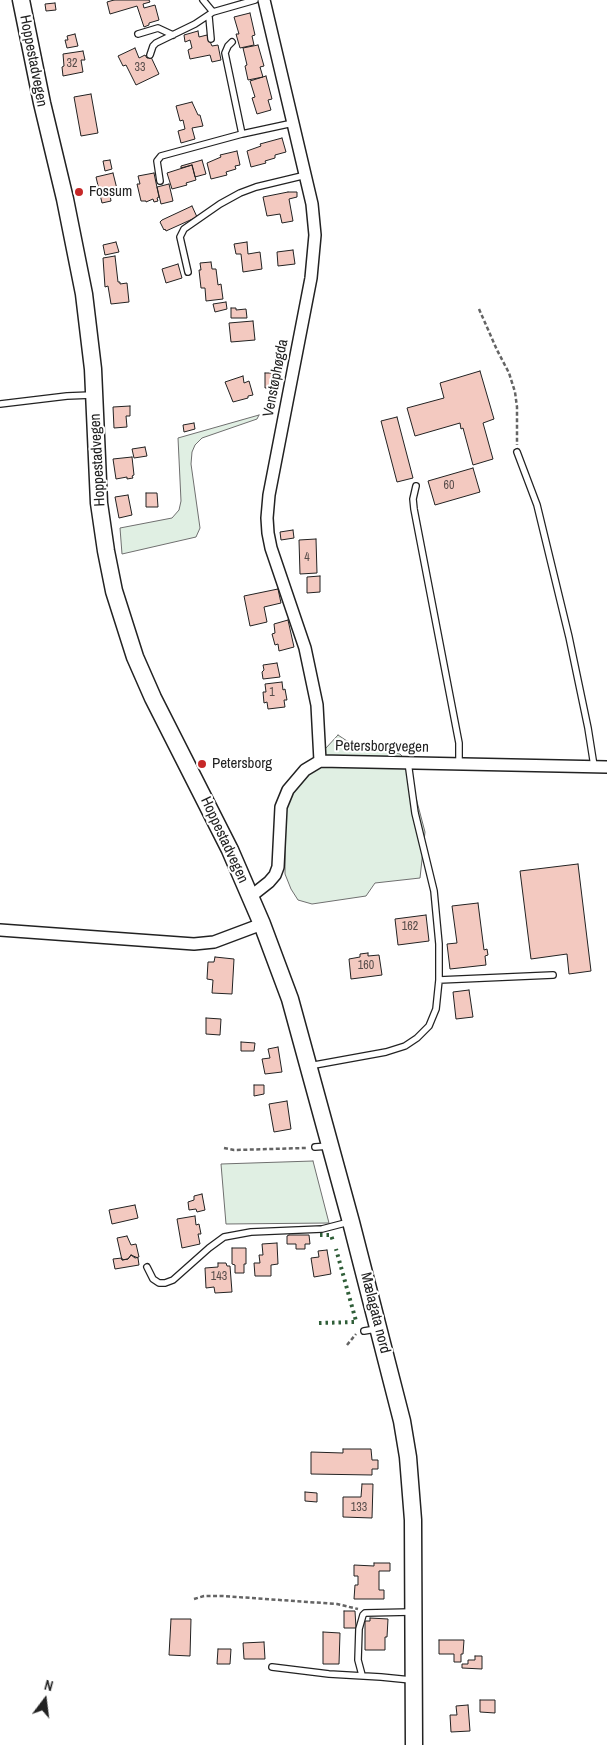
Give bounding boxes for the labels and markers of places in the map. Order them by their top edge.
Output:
place label: Fossum [89,183,132,201]
marker: Fossum [73,186,85,198]
place label: Petersborg [212,755,272,773]
marker: Petersborg [196,758,208,770]

